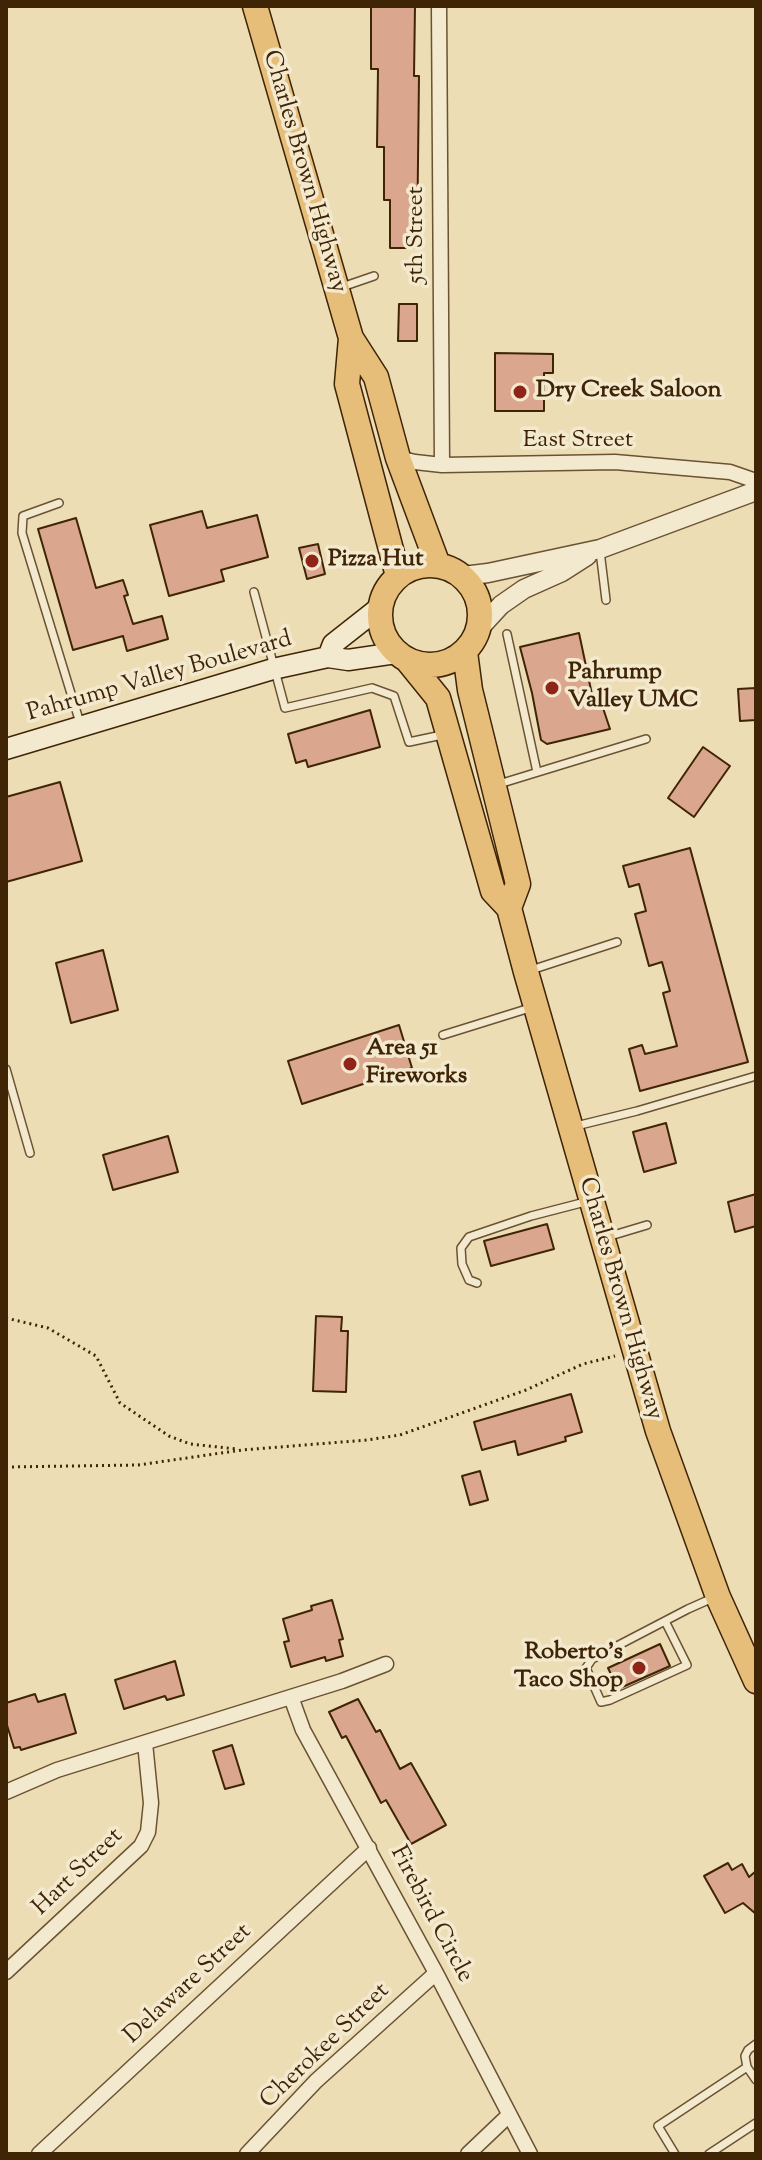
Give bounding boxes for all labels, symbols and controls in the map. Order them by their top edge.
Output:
street label: Charles Brown Highway [255,47,351,297]
street label: 5th Street [404,186,432,284]
place label: Dry Creek Saloon [536,378,722,406]
marker: Dry Creek Saloon [511,383,529,401]
street label: East Street [523,428,633,456]
place label: Pizza Hut [328,547,423,575]
marker: Pizza Hut [303,552,321,570]
street label: Pahrump Valley Boulevard [24,626,296,730]
place label: Pahrump Valley UMC [568,660,699,716]
marker: Pahrump Valley UMC [543,679,561,697]
place label: Area 51 Fireworks [366,1036,467,1092]
marker: Area 51 Fireworks [341,1055,359,1073]
street label: Charles Brown Highway [571,1174,667,1424]
place label: Roberto's Taco Shop [514,1640,623,1696]
marker: Roberto's Taco Shop [630,1659,648,1677]
street label: Hart Street [28,1823,130,1923]
street label: Firebird Circle [382,1842,478,1988]
street label: Delaware Street [119,1919,259,2051]
street label: Cherokee Street [255,1978,397,2116]

